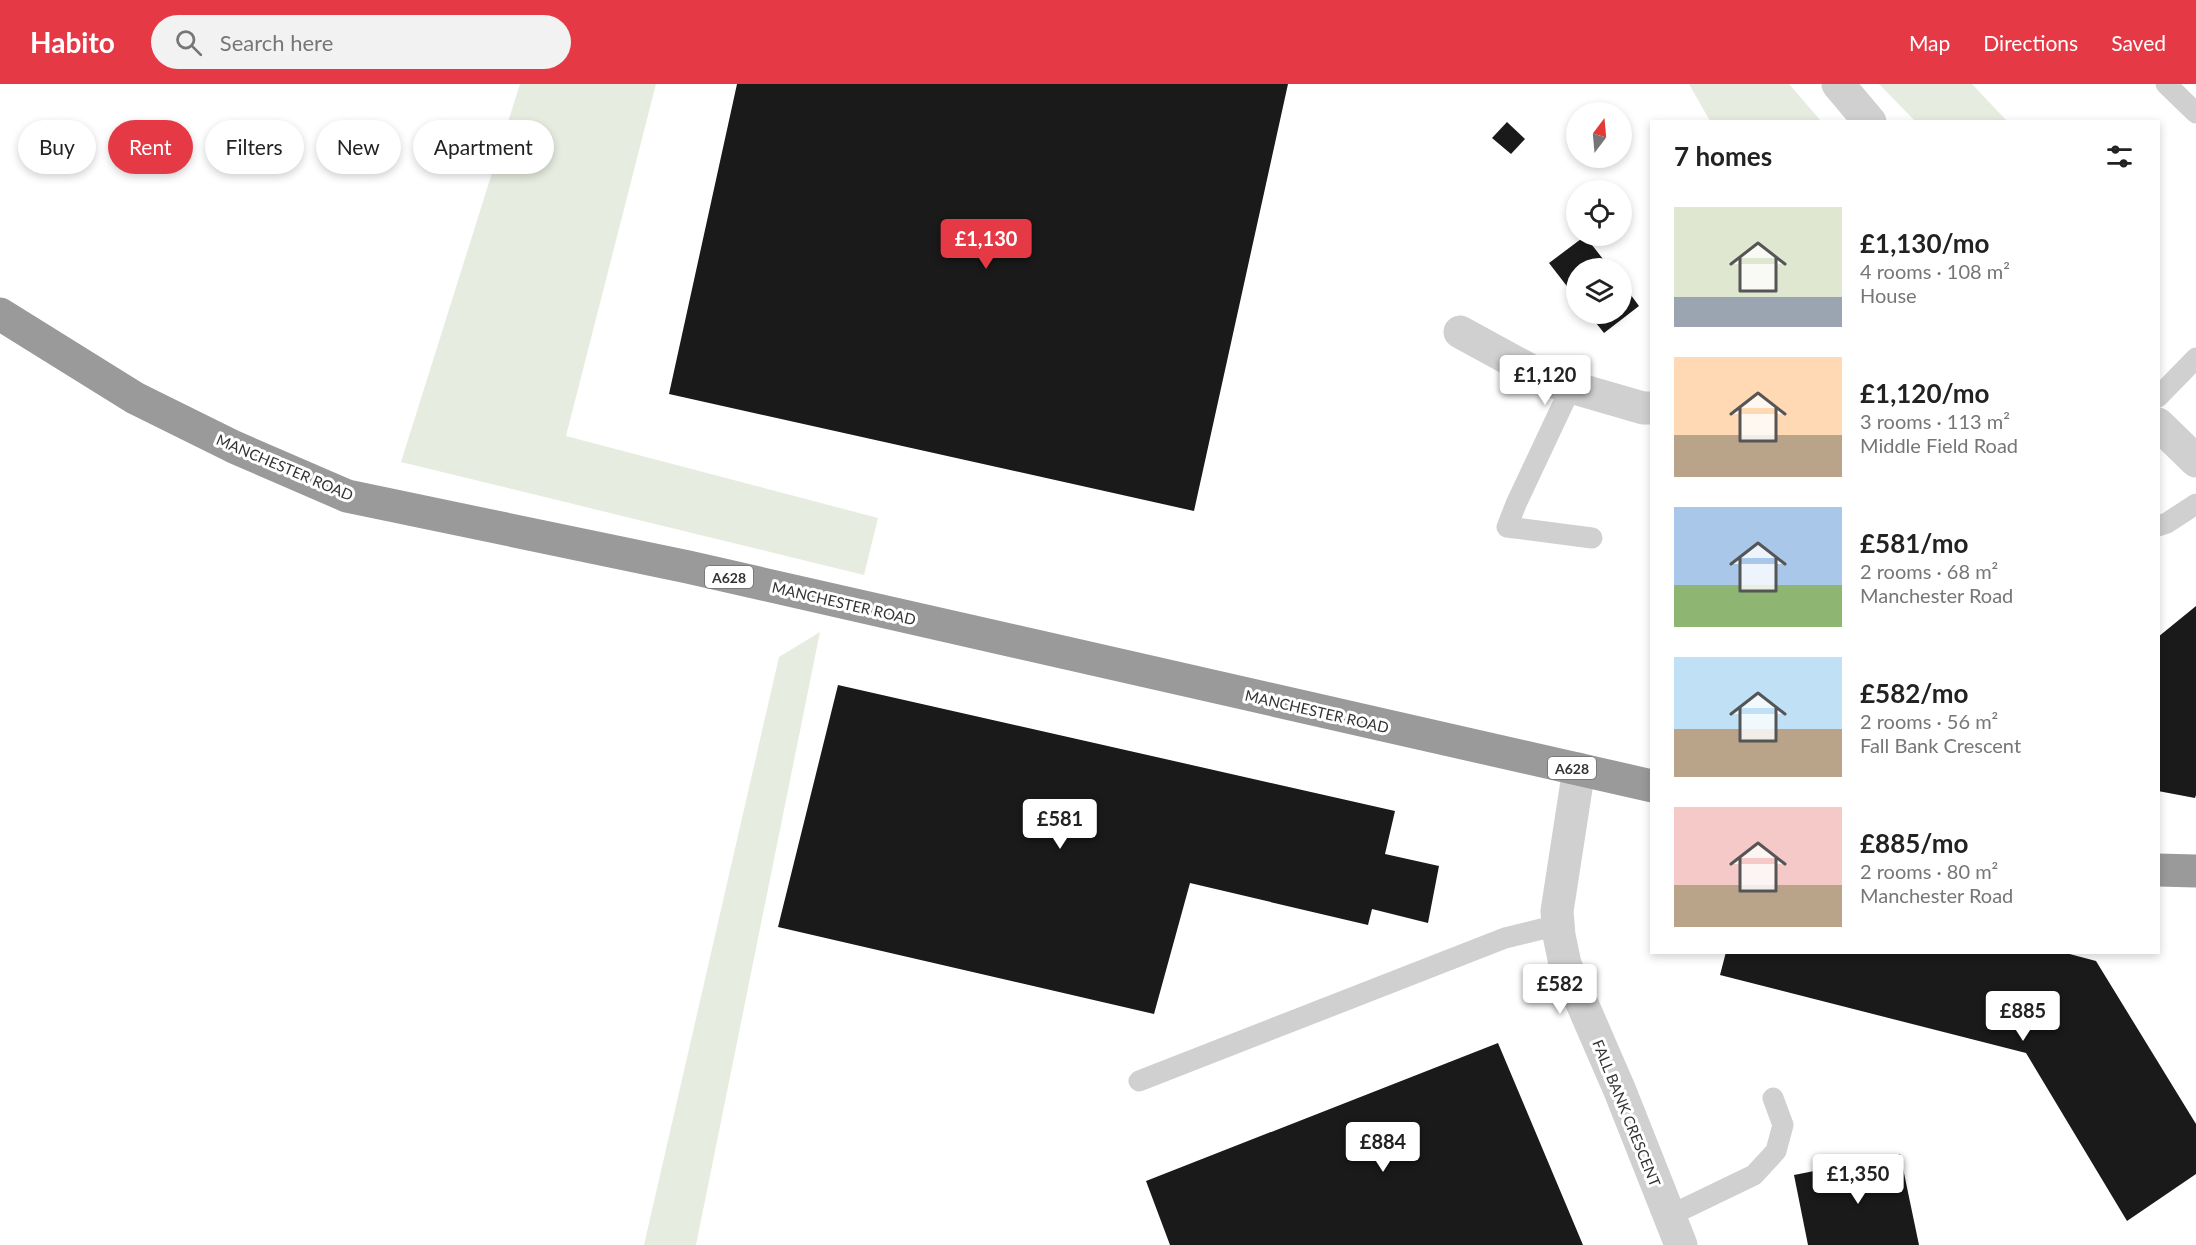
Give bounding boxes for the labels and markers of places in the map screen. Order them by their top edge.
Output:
pin: £1,130 [937,219,1035,270]
pin: £1,120 [1496,355,1594,406]
pin: £581 [1024,799,1096,850]
pin: £582 [1524,964,1596,1015]
pin: £885 [1987,991,2059,1042]
pin: £884 [1347,1122,1419,1173]
pin: £1,350 [1809,1154,1907,1205]

